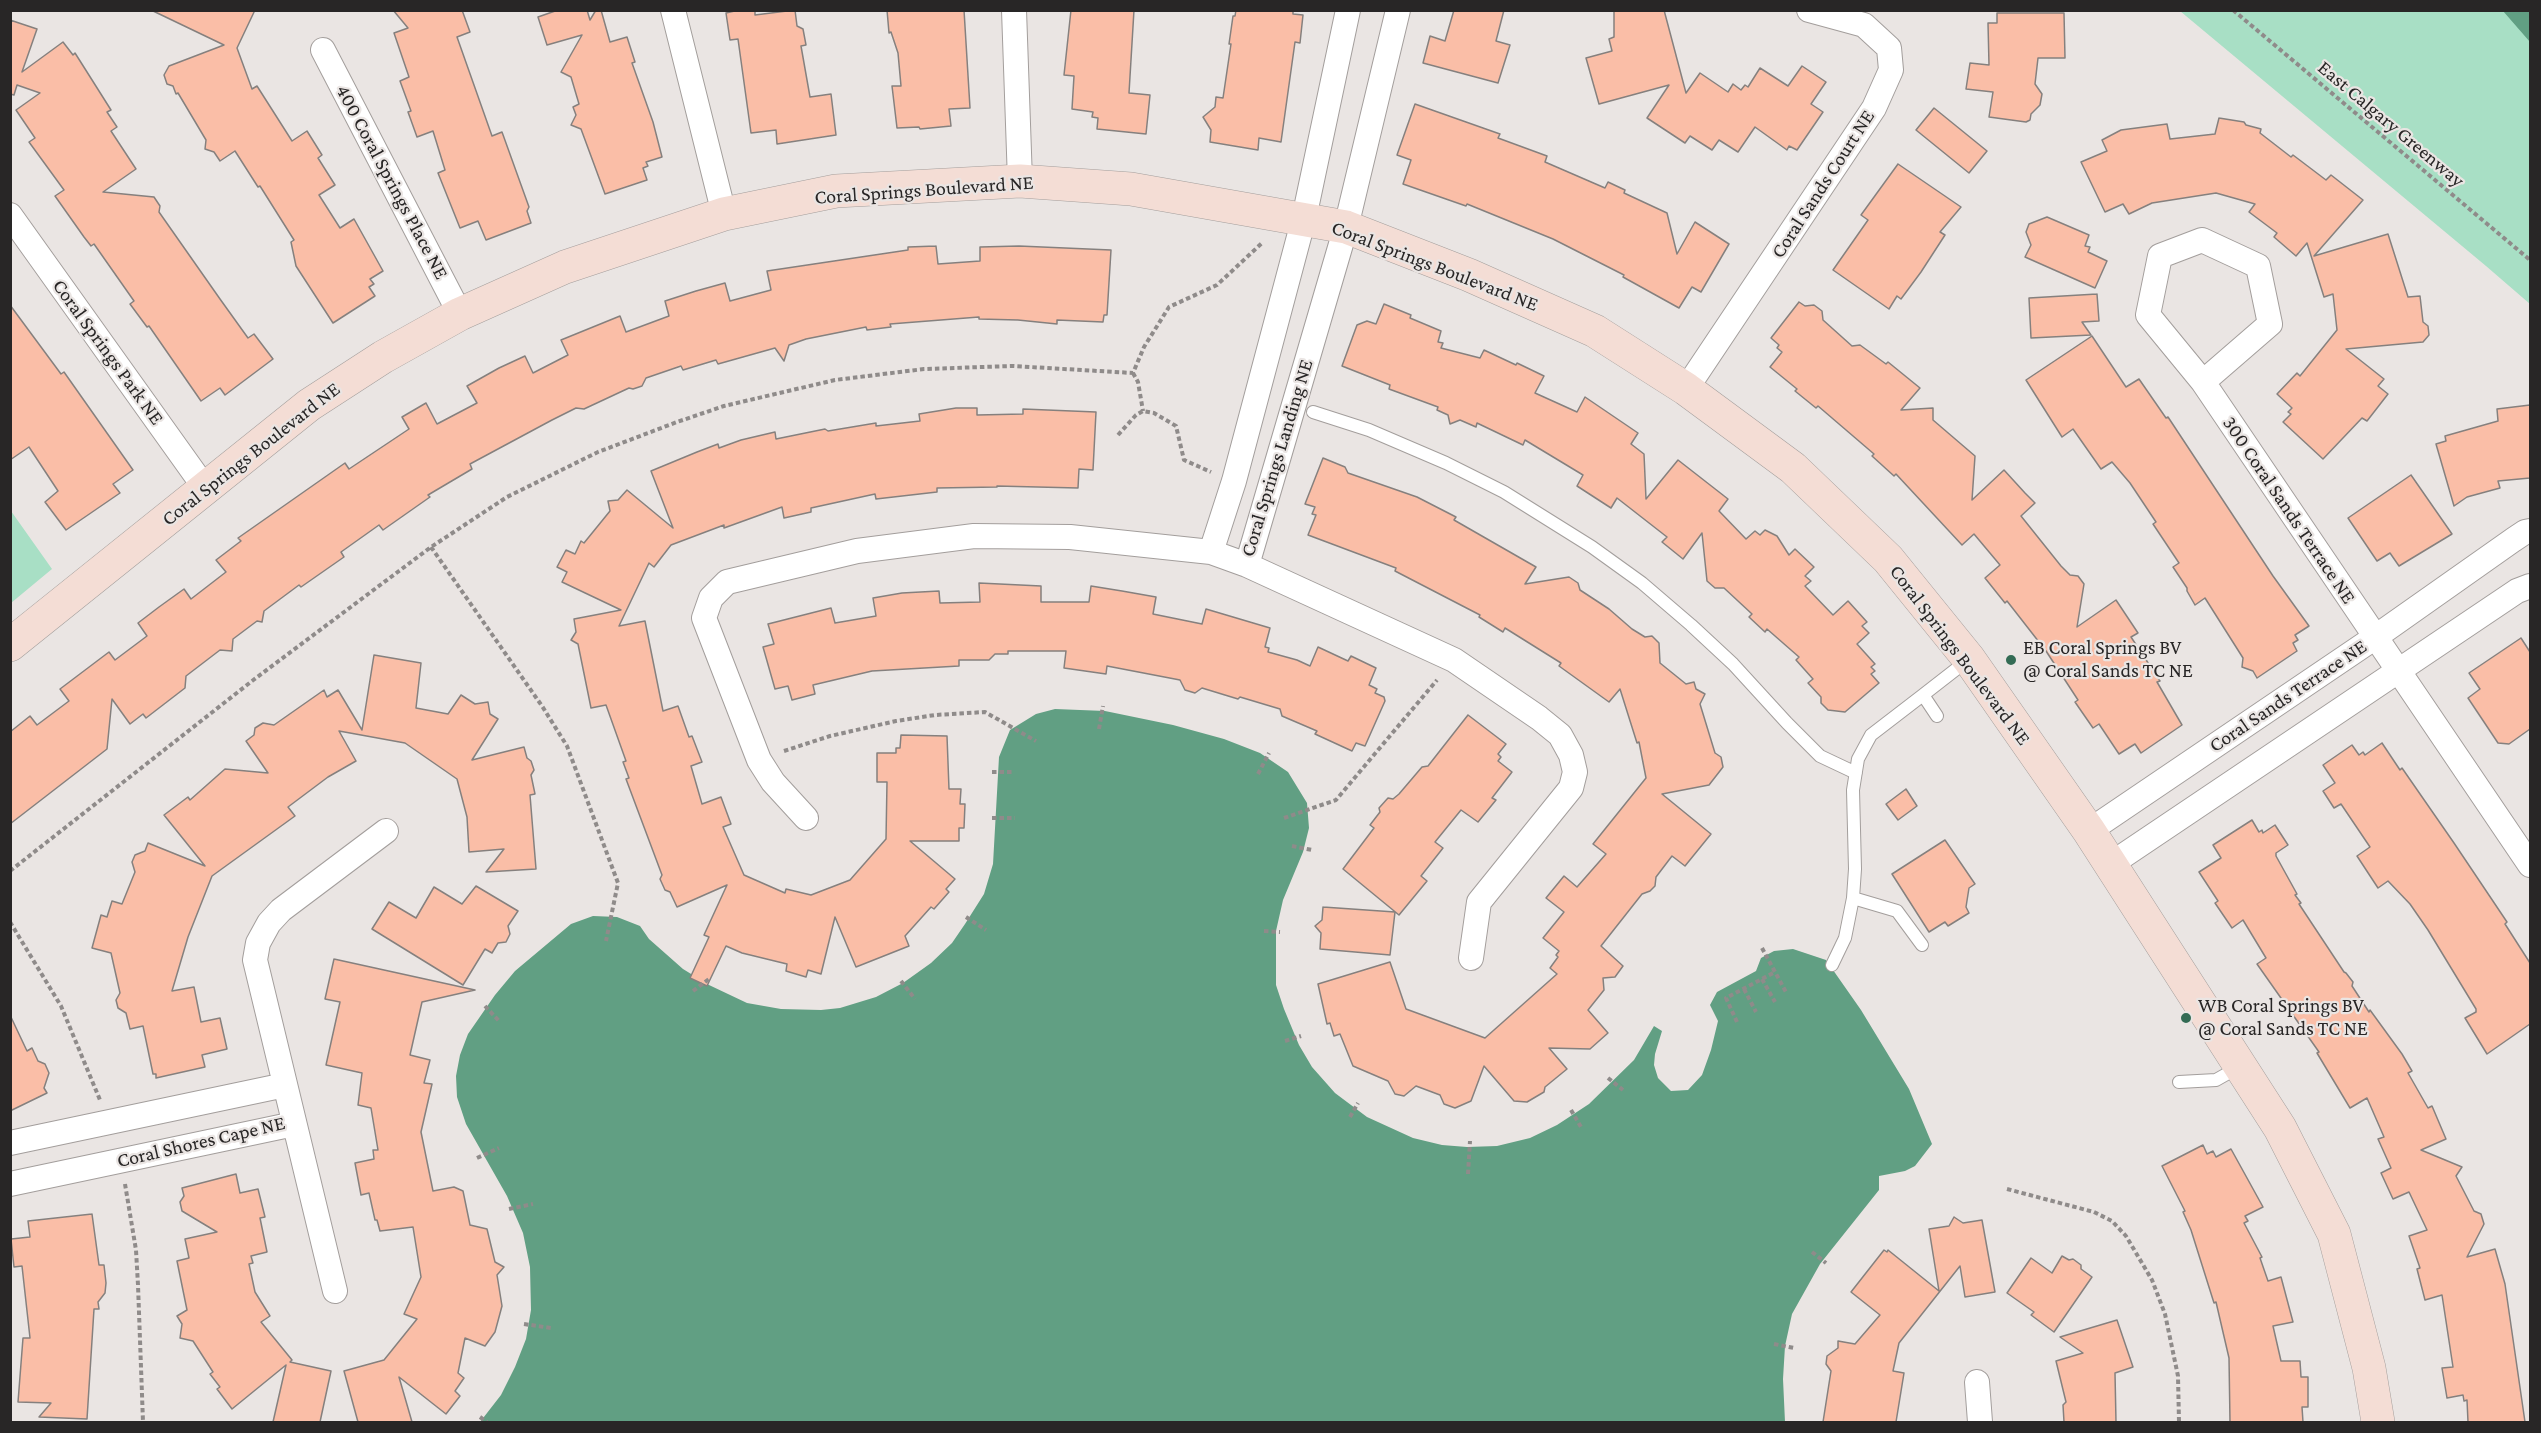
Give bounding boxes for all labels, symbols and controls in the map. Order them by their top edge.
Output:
street label: East Calgary Greenway [2313,56,2469,192]
street label: 400 Coral Springs Place NE [331,81,453,283]
street label: Coral Sands Court NE [1766,105,1880,263]
street label: Coral Springs Boulevard NE [814,170,1034,210]
street label: Coral Springs Boulevard NE [1328,215,1542,317]
street label: Coral Springs Park NE [47,275,169,429]
street label: Coral Springs Landing NE [1236,357,1318,559]
street label: Coral Springs Boulevard NE [157,377,345,531]
street label: 300 Coral Sands Terrace NE [2217,412,2361,608]
street label: Coral Springs Boulevard NE [1884,560,2036,750]
street label: Coral Sands Terrace NE [2205,634,2371,758]
place label: EB Coral Springs BV @ Coral Sands TC NE [2023,636,2193,683]
marker: EB Coral Springs BV @ Coral Sands TC NE [2004,653,2018,667]
place label: WB Coral Springs BV @ Coral Sands TC NE [2198,994,2368,1041]
marker: WB Coral Springs BV @ Coral Sands TC NE [2179,1011,2193,1025]
street label: Coral Shores Cape NE [115,1111,287,1173]

